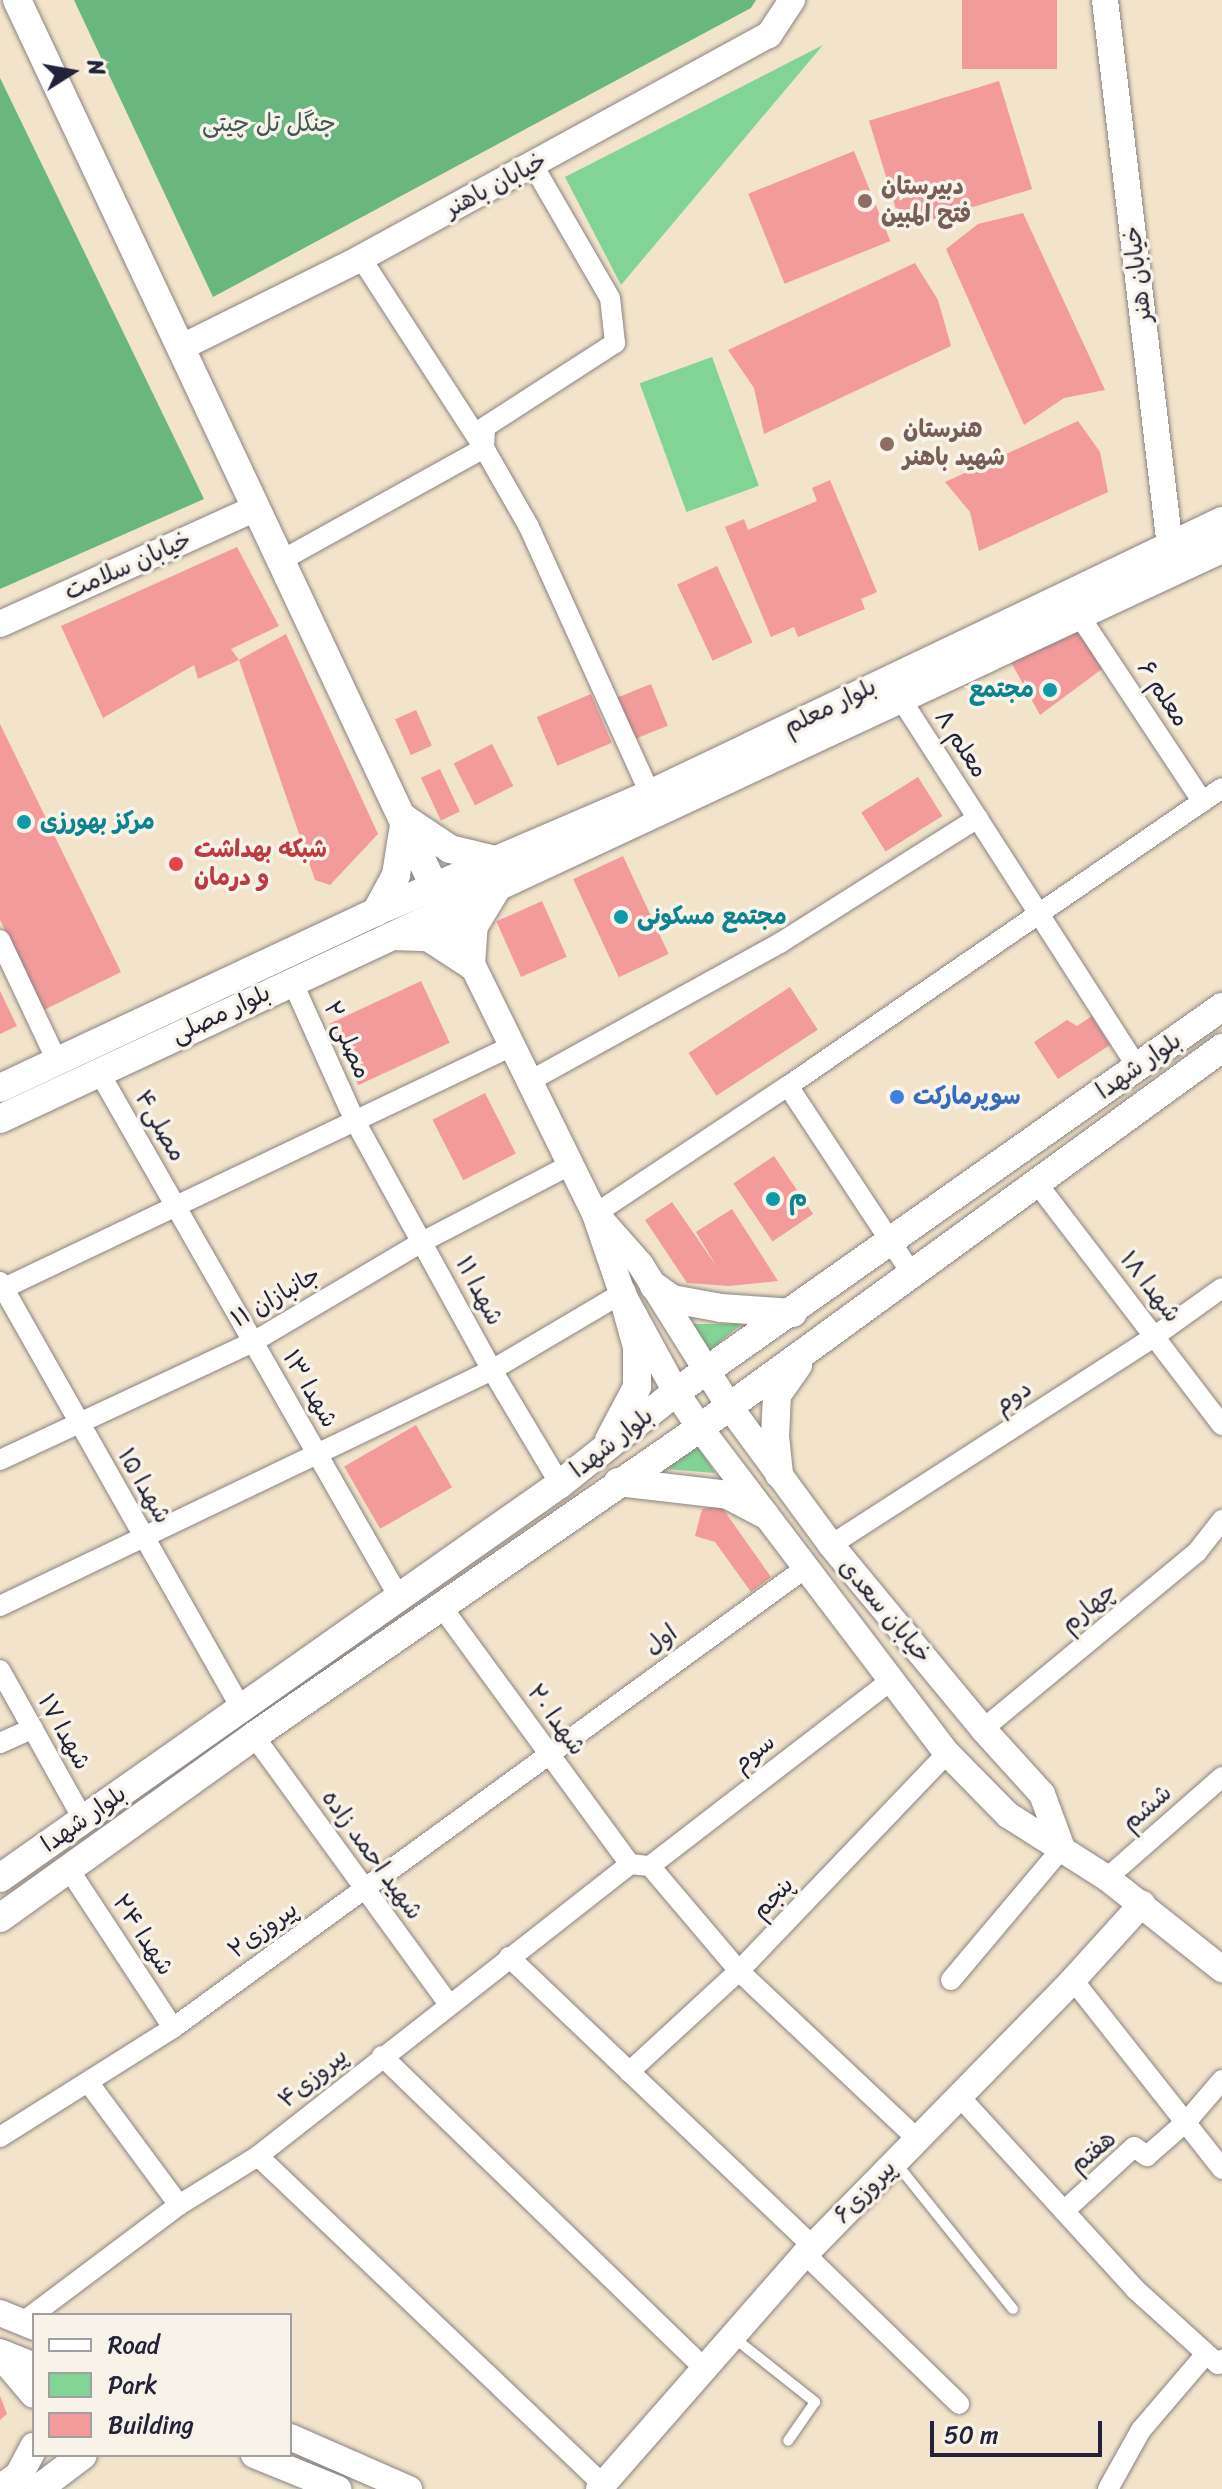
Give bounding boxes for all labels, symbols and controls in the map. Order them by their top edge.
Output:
north arrow [32,32,112,112]
text: N [75,56,117,79]
park label: جنگل تل چیتی [202,110,336,138]
street label: خیابان باهنر [440,146,552,224]
place label: دبیرستان فتح المبین [881,173,971,229]
marker: دبیرستان فتح المبین [856,192,874,210]
street label: خیابان هنر [1118,224,1158,324]
place label: هنرستان شهید باهنر [903,416,1005,472]
marker: هنرستان شهید باهنر [878,435,896,453]
street label: خیابان سلامت [60,525,196,607]
street label: معلم ۶ [1131,655,1195,733]
street label: بلوار معلم [779,672,881,742]
place label: مجتمع [968,676,1034,704]
marker: مجتمع [1041,681,1059,699]
street label: معلم ۸ [928,704,994,784]
place label: مرکز بهورزی [40,808,155,836]
marker: مرکز بهورزی [15,813,33,831]
place label: شبکه بهداشت و درمان [194,836,327,892]
marker: شبکه بهداشت و درمان [165,853,187,875]
place label: مجتمع مسکونی [637,903,787,931]
marker: مجتمع مسکونی [612,908,630,926]
street label: بلوار مصلی [167,979,275,1049]
street label: مصلی ۲ [317,997,377,1083]
street label: بلوار شهدا [1091,1026,1187,1106]
place label: سوپرمارکت [913,1083,1021,1111]
street label: مصلی۴ [128,1085,192,1167]
marker: سوپرمارکت [888,1088,906,1106]
place label: م [789,1185,807,1213]
marker: م [764,1190,782,1208]
street label: شهدا ۱۸ [1113,1246,1187,1328]
street label: شهدا ۱۱ [449,1251,509,1331]
street label: جانبازان ۱۱ [226,1260,326,1334]
street label: شهدا ۱۳ [276,1345,344,1433]
street label: دوم [989,1374,1037,1420]
street label: بلوار شهدا [565,1402,659,1484]
street label: شهدا ۱۵ [111,1443,177,1529]
street label: خیابان سعدی [833,1553,937,1669]
street label: چهارم [1055,1577,1123,1639]
street label: اول [639,1619,683,1661]
street label: شهدا ۲۰ [521,1679,591,1761]
street label: شهدا ۱۷ [31,1689,97,1775]
street label: سوم [727,1728,781,1778]
street label: بلوار شهدا [36,1779,132,1859]
street label: ششم [1116,1779,1178,1837]
street label: شهید احمد زاده [315,1784,429,1926]
street label: پنجم [746,1871,800,1925]
street label: شهدا ۲۴ [106,1889,180,1981]
street label: پیروزی۲ [223,1895,303,1965]
street label: پیروزی۴ [273,2041,353,2115]
street label: هفتم [1064,2124,1122,2180]
street label: پیروزی۶ [828,2154,902,2230]
legend [32,2313,292,2457]
text: Road [108,2324,159,2366]
text: Park [108,2364,157,2406]
text: Building [108,2404,194,2446]
scale bar [934,2405,1106,2455]
text: 50 m [944,2414,999,2456]

